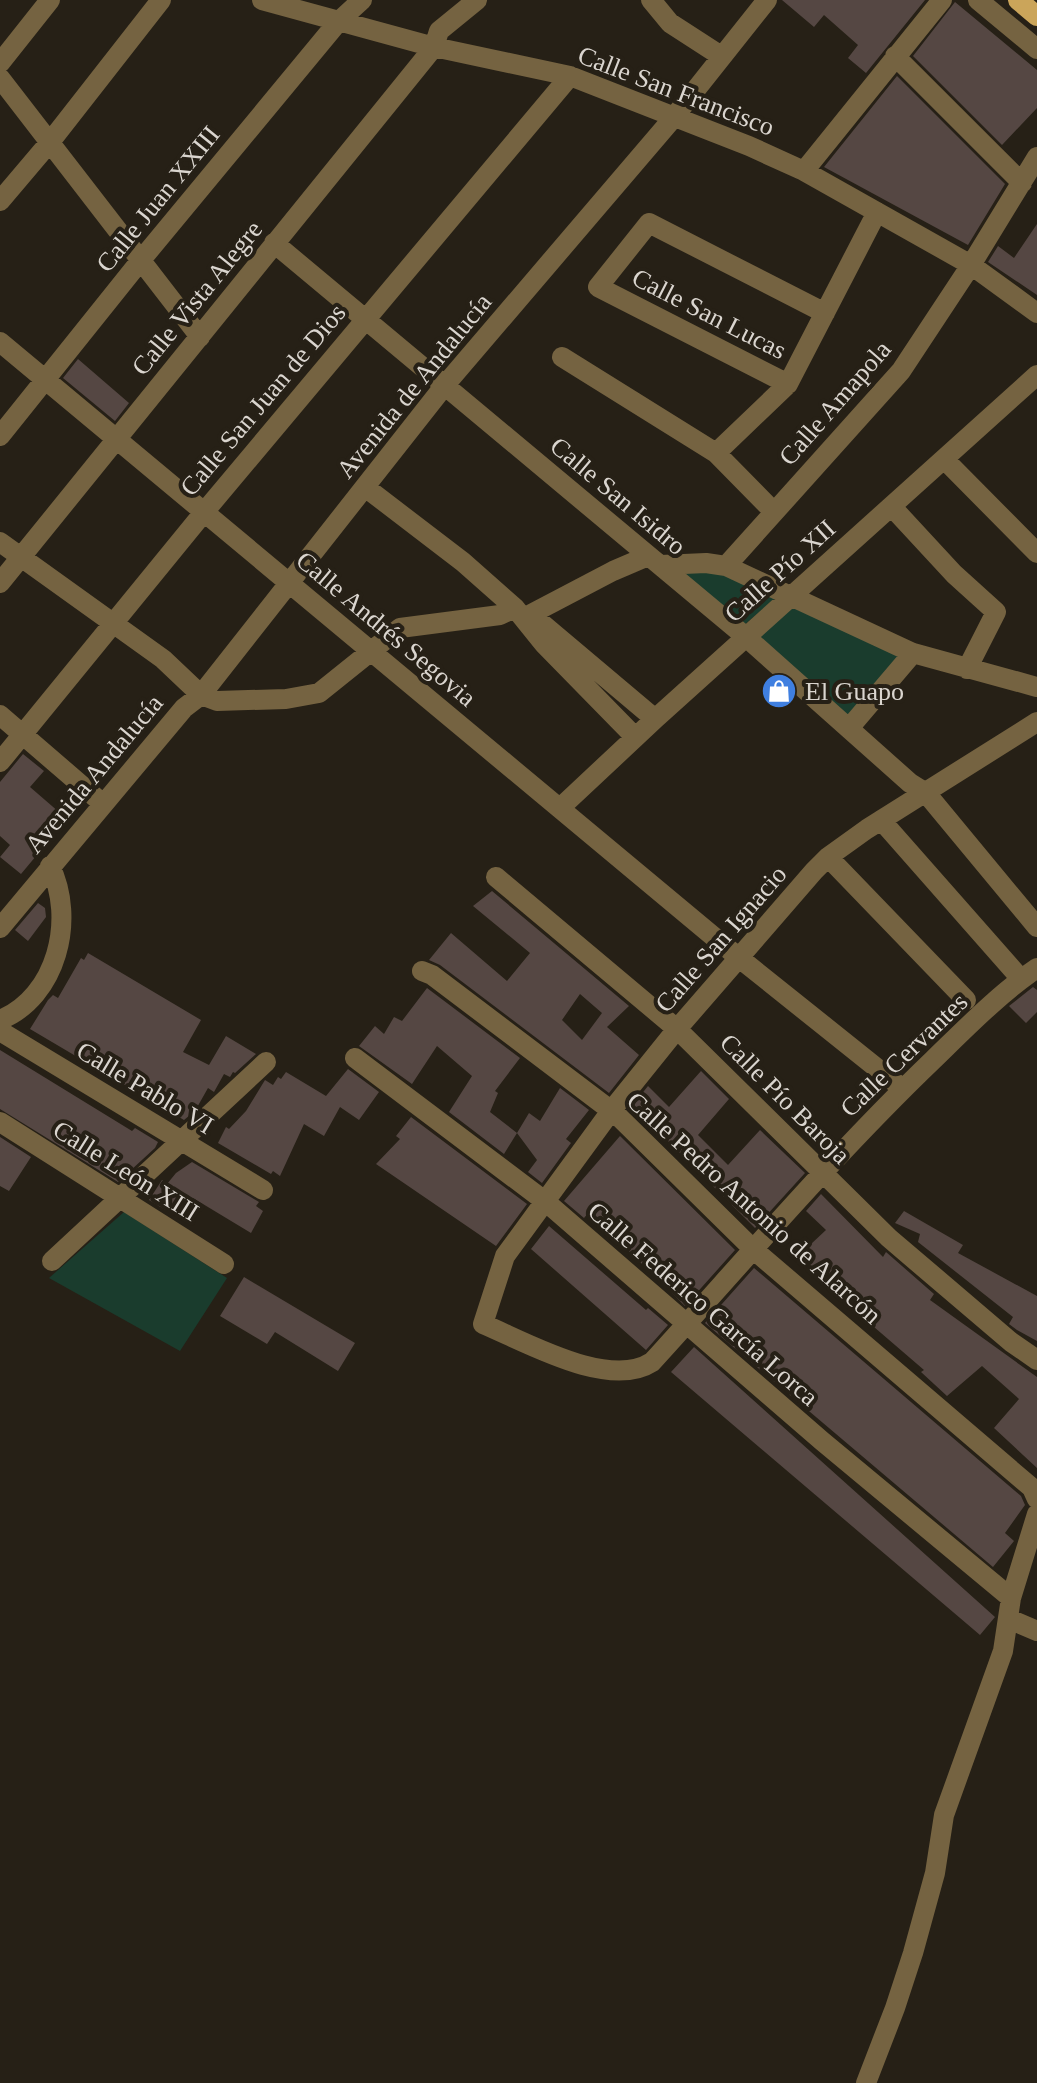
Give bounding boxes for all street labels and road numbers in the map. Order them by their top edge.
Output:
street label: Calle San Francisco [574,40,778,142]
street label: Calle Juan XXIII [90,120,226,278]
street label: Calle Vista Alegre [126,215,268,381]
street label: Calle San Lucas [627,263,791,365]
street label: Avenida de Andalucía [331,287,498,484]
street label: Calle San Juan de Dios [174,298,352,502]
street label: Calle Amapola [773,335,897,471]
street label: Calle San Isidro [545,431,691,561]
street label: Calle Pío XII [719,514,841,628]
street label: Calle Andrés Segovia [290,545,482,713]
street label: Avenida Andalucía [19,688,169,859]
street label: Calle San Ignacio [649,860,793,1018]
street label: Calle Cervantes [834,987,974,1123]
street label: Calle Pío Baroja [714,1028,856,1170]
street label: Calle Pablo VI [72,1036,218,1140]
street label: Calle Pedro Antonio de Alarcón [621,1086,887,1330]
street label: Calle León XIII [48,1115,204,1227]
street label: Calle Federico García Lorca [582,1196,824,1412]

